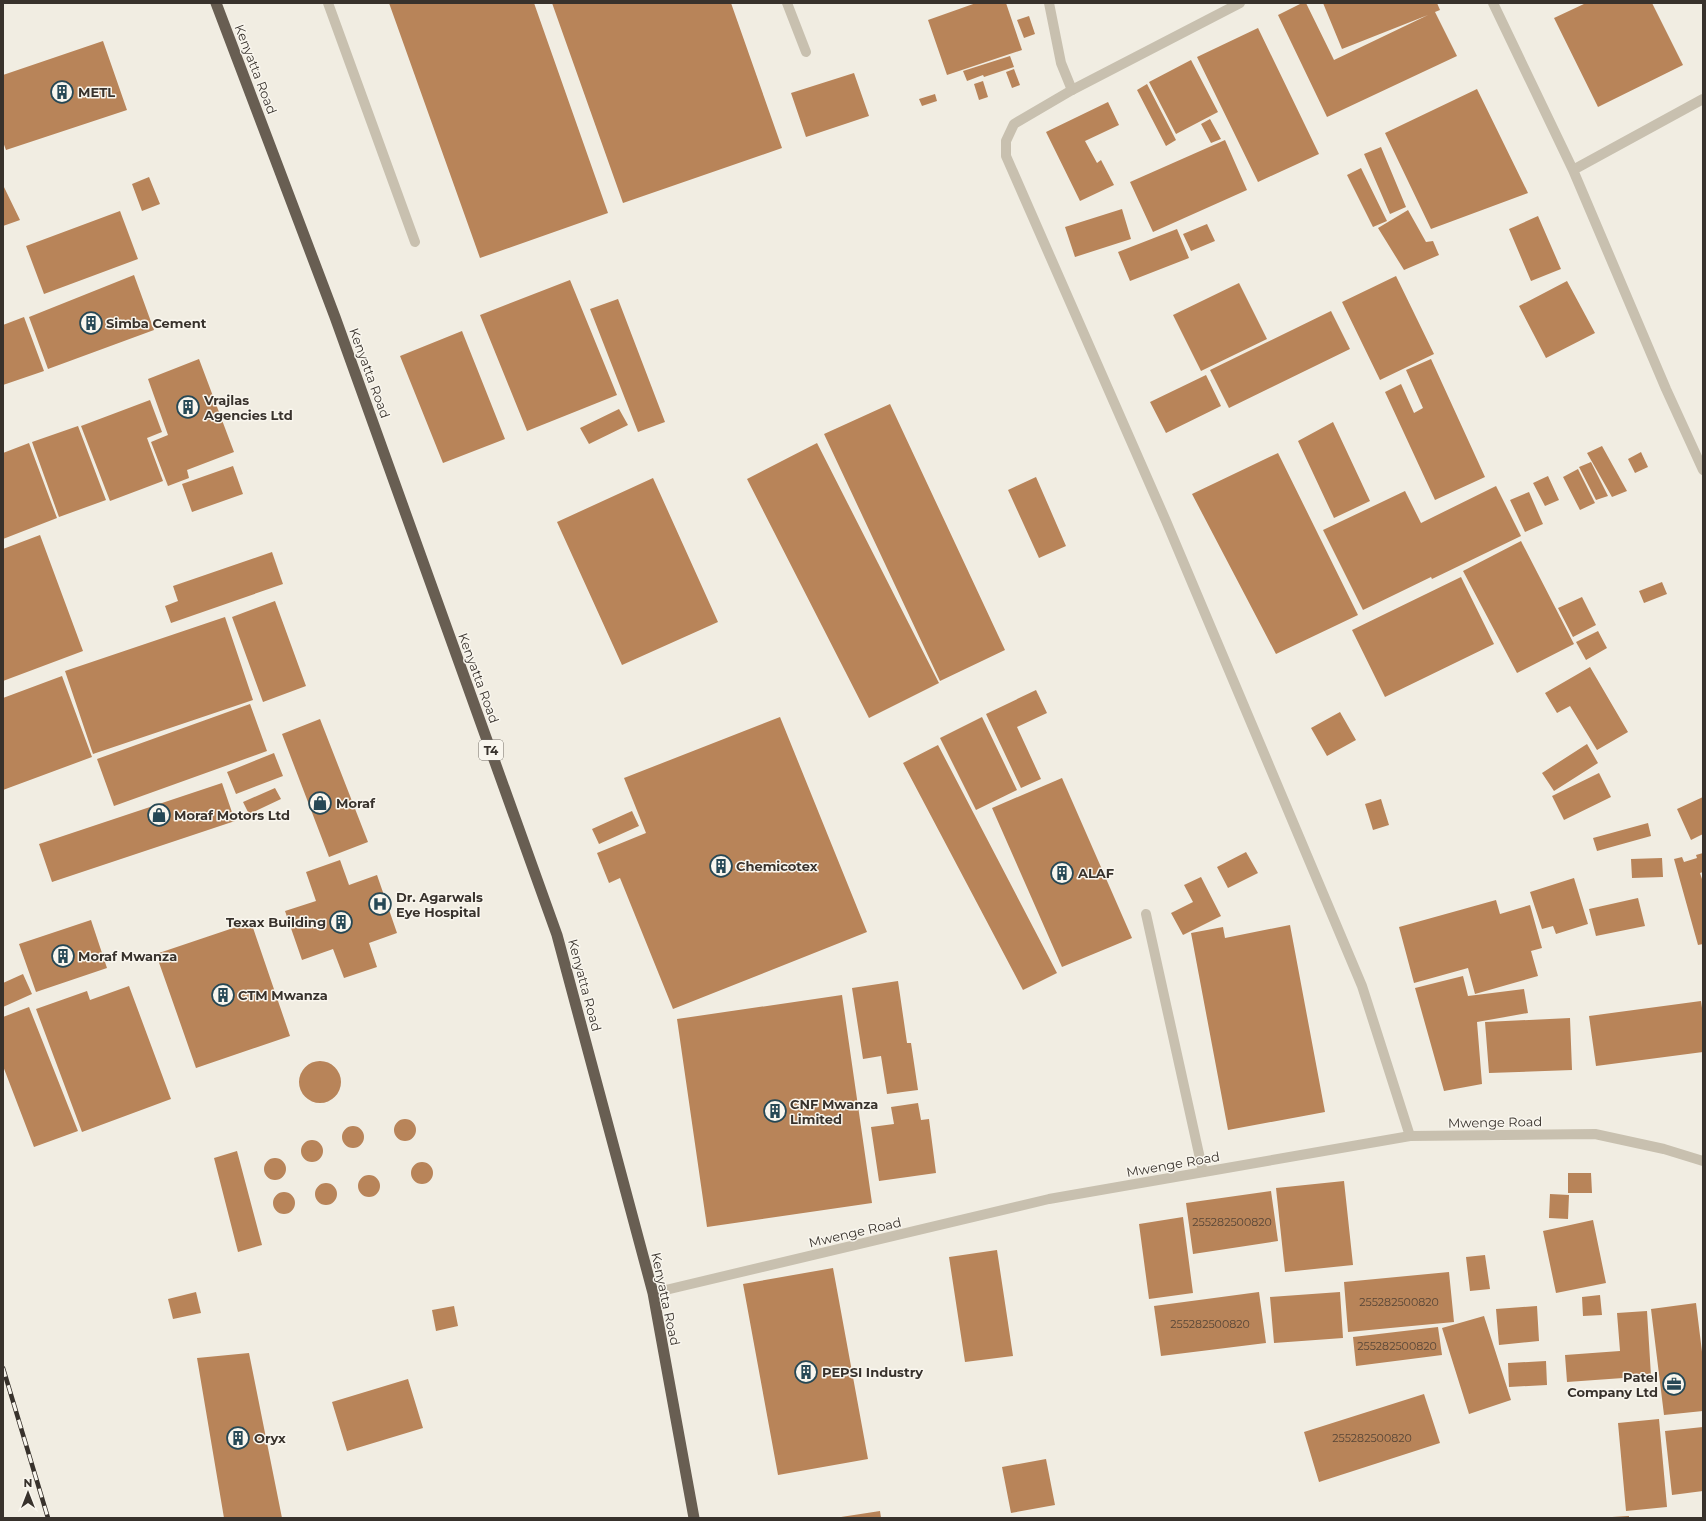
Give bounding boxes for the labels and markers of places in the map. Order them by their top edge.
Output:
building icon: METL [49,79,75,105]
place label: METL [78,84,115,100]
building icon: Simba Cement [78,310,104,336]
place label: Simba Cement [106,315,207,331]
place label: Vrajlas Agencies Ltd [203,392,293,423]
building icon: Vrajlas Agencies Ltd [175,394,201,420]
shop icon: Moraf [307,790,333,816]
place label: Moraf [336,795,376,811]
shop icon: Moraf Motors Ltd [146,802,172,828]
place label: Moraf Motors Ltd [174,807,290,823]
building icon: Chemicotex [708,853,734,879]
place label: Chemicotex [736,858,818,874]
building icon: ALAF [1049,860,1075,886]
place label: ALAF [1077,865,1114,881]
place label: Dr. Agarwals Eye Hospital [396,889,483,920]
hospital icon: Dr. Agarwals Eye Hospital [367,891,393,917]
building icon: Texax Building [328,909,354,935]
place label: Texax Building [226,914,326,930]
building icon: Moraf Mwanza [50,943,76,969]
place label: Moraf Mwanza [78,948,177,964]
building icon: CTM Mwanza [210,982,236,1008]
place label: CTM Mwanza [238,987,328,1003]
place label: CNF Mwanza Limited [790,1096,878,1127]
building icon: CNF Mwanza Limited [762,1098,788,1124]
building icon: PEPSI Industry [793,1359,819,1385]
place label: PEPSI Industry [822,1364,923,1380]
place label: Patel Company Ltd [1567,1369,1658,1400]
office icon: Patel Company Ltd [1661,1371,1687,1397]
building icon: Oryx [225,1425,251,1451]
place label: Oryx [254,1430,286,1446]

